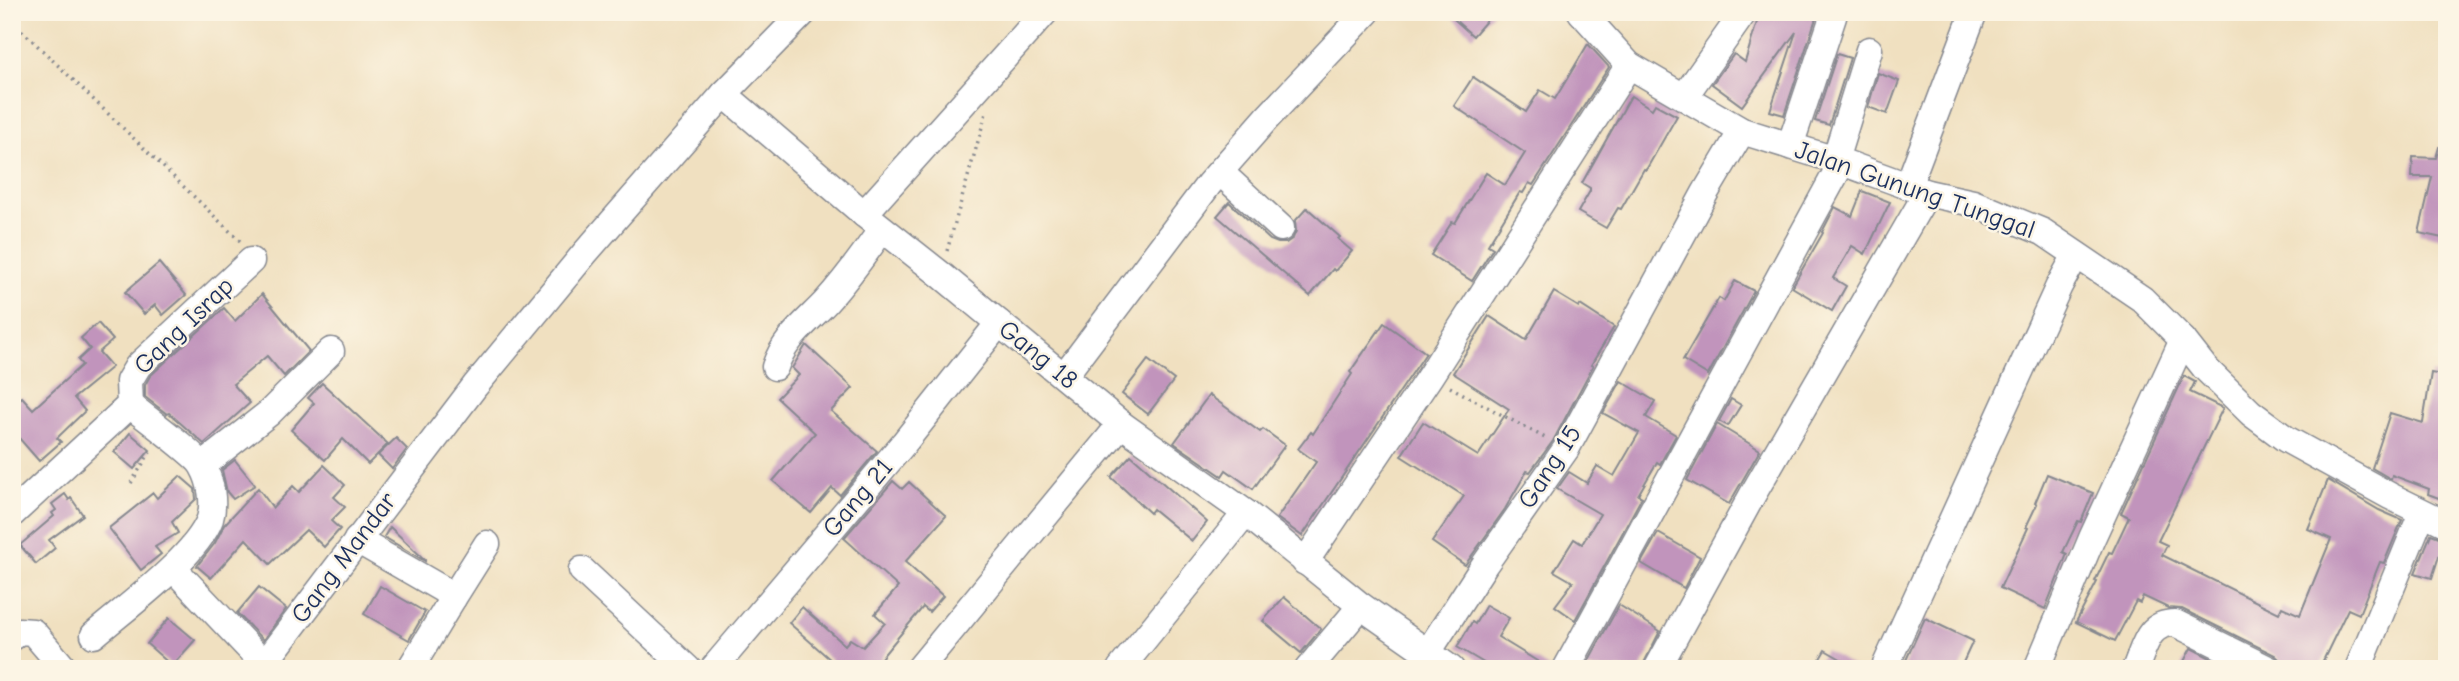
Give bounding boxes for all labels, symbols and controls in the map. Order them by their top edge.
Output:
street label: Jalan Gunung Tunggal [1791,135,2039,245]
street label: Gang Israp [128,271,240,381]
street label: Gang 18 [993,314,1083,396]
street label: Gang 15 [1512,420,1588,514]
street label: Gang 21 [817,453,899,543]
street label: Gang Mandar [285,486,403,629]

